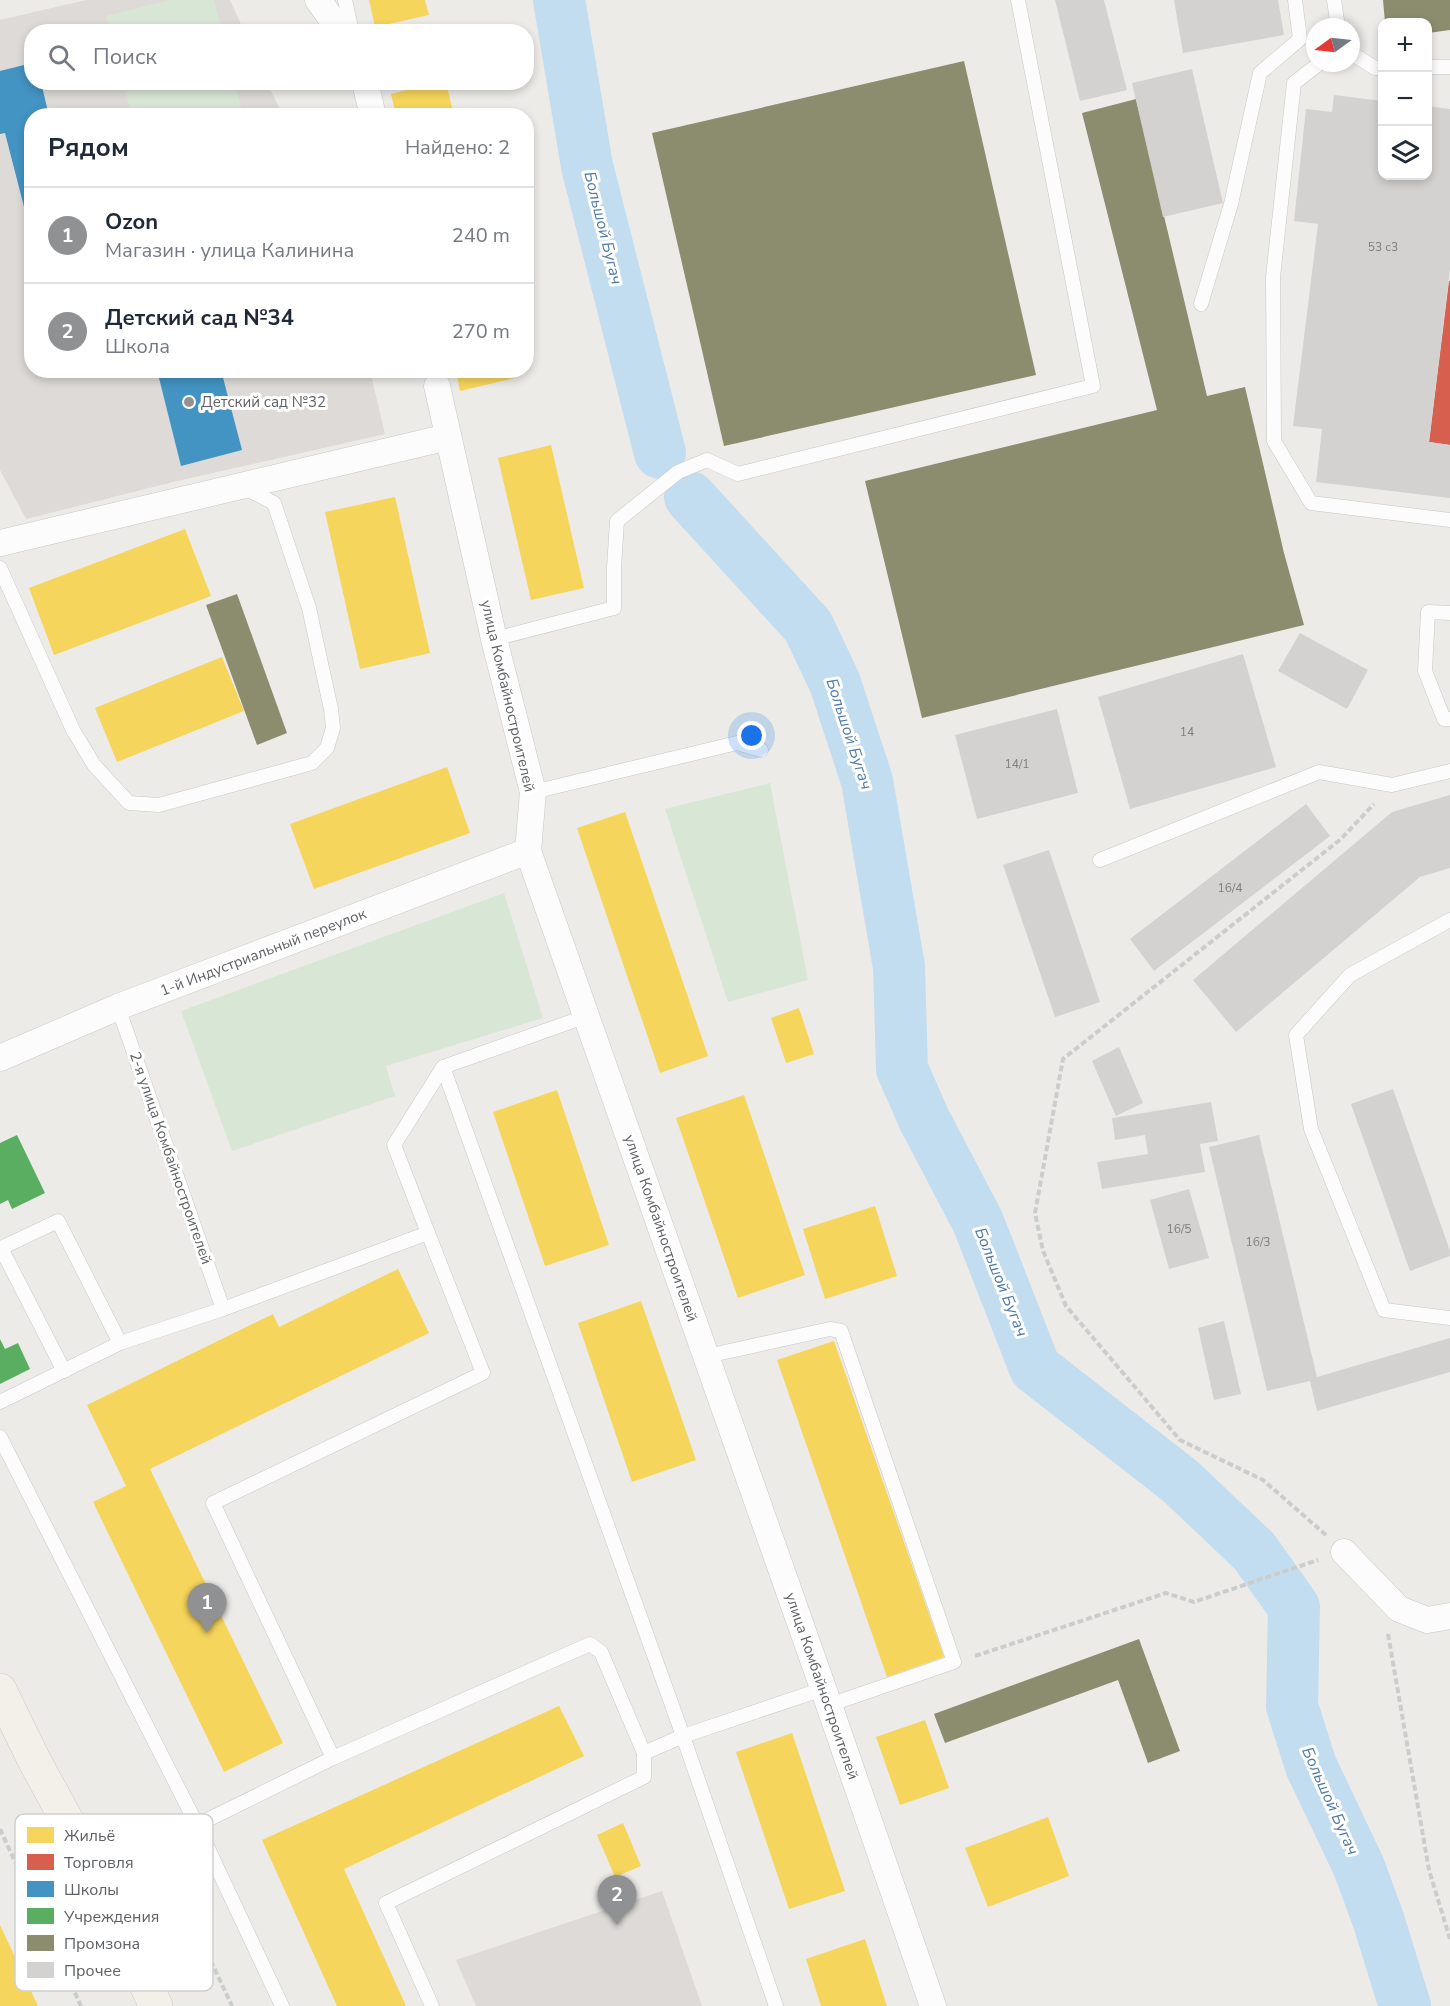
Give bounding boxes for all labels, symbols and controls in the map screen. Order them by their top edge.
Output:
north arrow [1306,18,1360,72]
map controls [1378,18,1432,180]
button: + [1378,18,1432,72]
search box [24,24,534,90]
icon: search [45,41,78,74]
text: Поиск [93,42,157,72]
button: − [1378,72,1432,126]
button: layers [1378,126,1432,180]
text: Рядом [48,130,129,165]
text: Найдено: 2 [405,134,510,161]
water label: Большой Бугач [578,169,628,287]
text: Ozon [105,207,158,237]
text: 1 [62,222,74,249]
text: 240 m [452,222,510,249]
text: Магазин · улица Калинина [105,237,354,264]
house number: 53 с3 [1368,239,1398,255]
text: Детский сад №34 [105,303,294,333]
text: 2 [62,318,74,345]
text: 270 m [452,318,510,345]
text: Школа [105,333,170,360]
place label: Детский сад №32 [201,392,326,412]
marker: Детский сад №32 [182,395,196,409]
street label: улица Комбайностроителей [476,598,540,794]
water label: Большой Бугач [821,675,877,793]
your location [737,721,766,750]
house number: 14 [1180,724,1194,740]
house number: 14/1 [1005,756,1030,772]
house number: 16/4 [1218,880,1243,896]
street label: 1-й Индустриальный переулок [157,903,369,1001]
street label: 2-я улица Комбайностроителей [125,1049,217,1267]
street label: улица Комбайностроителей [620,1132,702,1324]
house number: 16/5 [1167,1221,1192,1237]
water label: Большой Бугач [969,1224,1033,1340]
house number: 16/3 [1246,1234,1271,1250]
pin: 1 [188,1584,226,1633]
street label: улица Комбайностроителей [781,1590,863,1782]
water label: Большой Бугач [1296,1744,1364,1859]
legend [15,1814,213,1991]
text: Жильё [64,1825,115,1847]
text: Торговля [64,1852,134,1874]
pin: 2 [598,1876,636,1925]
text: Школы [64,1879,119,1901]
text: Учреждения [63,1906,159,1928]
text: Промзона [64,1933,140,1955]
text: Прочее [64,1960,121,1982]

